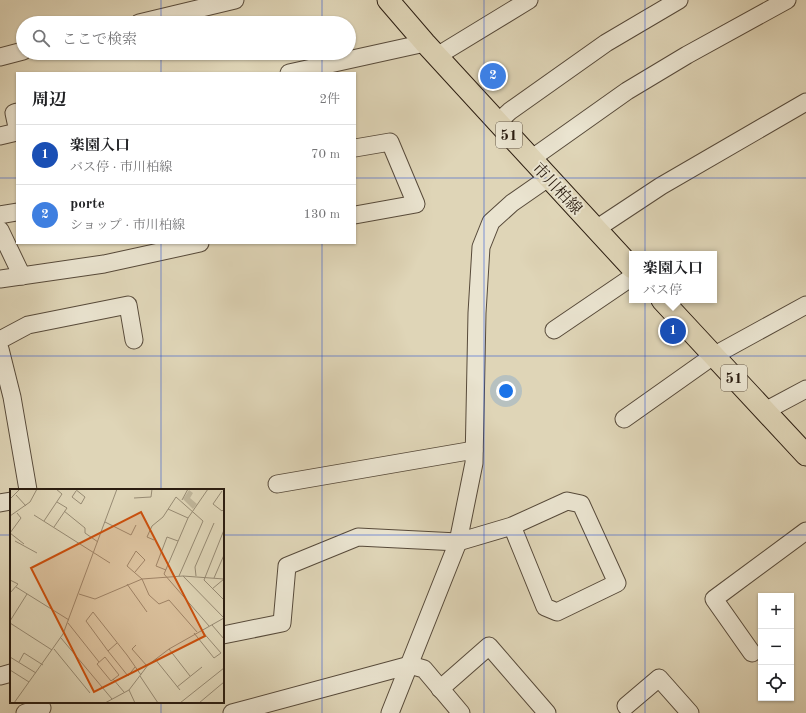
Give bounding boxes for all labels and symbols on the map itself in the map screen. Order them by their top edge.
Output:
pin: 2 [480,61,506,91]
road number: 51 [496,122,522,148]
street label: 市川柏線 [529,159,586,218]
pin: 1 [660,316,686,346]
road number: 51 [721,365,747,391]
your location [496,381,516,401]
inset map [10,489,224,703]

